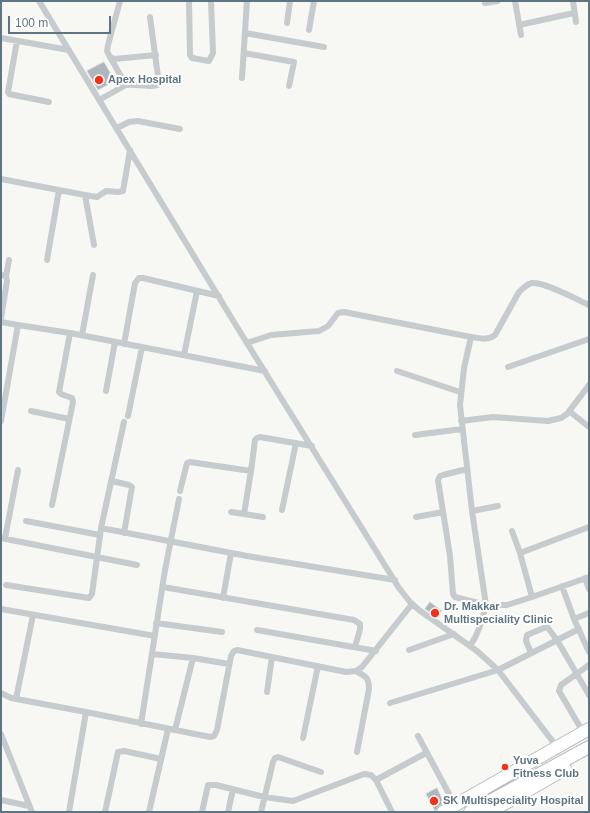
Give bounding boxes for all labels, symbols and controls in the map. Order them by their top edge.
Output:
scale bar [10,8,113,34]
text: 100 m [15,16,48,30]
place label: Apex Hospital [108,73,181,87]
marker: Apex Hospital [93,74,105,86]
place label: Dr. Makkar Multispeciality Clinic [444,600,553,626]
marker: Dr. Makkar Multispeciality Clinic [429,607,441,619]
place label: Yuva Fitness Club [513,754,579,780]
marker: Yuva Fitness Club [500,762,510,772]
place label: SK Multispeciality Hospital [443,794,584,808]
marker: SK Multispeciality Hospital [428,795,440,807]

